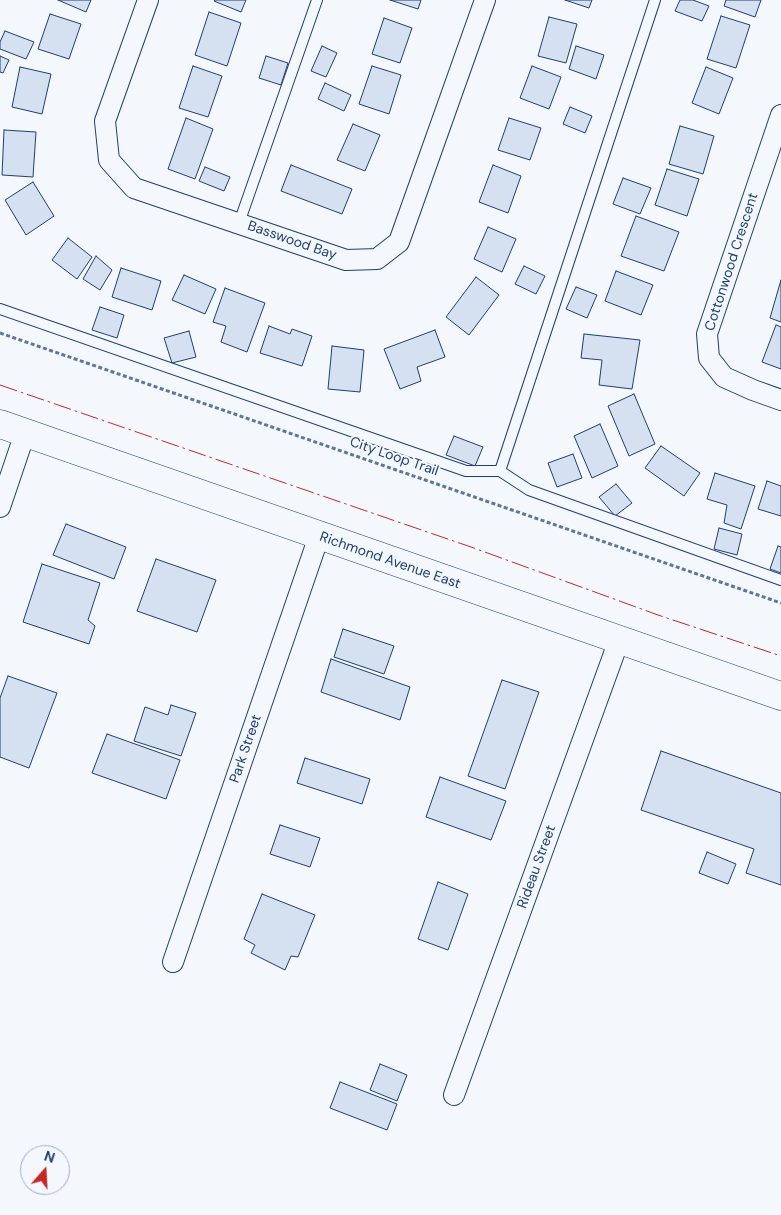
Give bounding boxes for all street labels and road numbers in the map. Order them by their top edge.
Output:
street label: Cottonwood Crescent [702,191,762,333]
street label: Basswood Bay [245,218,339,264]
street label: City Loop Trail [347,434,441,480]
street label: Richmond Avenue East [317,529,463,593]
street label: Park Street [226,713,266,785]
street label: Rideau Street [514,823,560,911]

